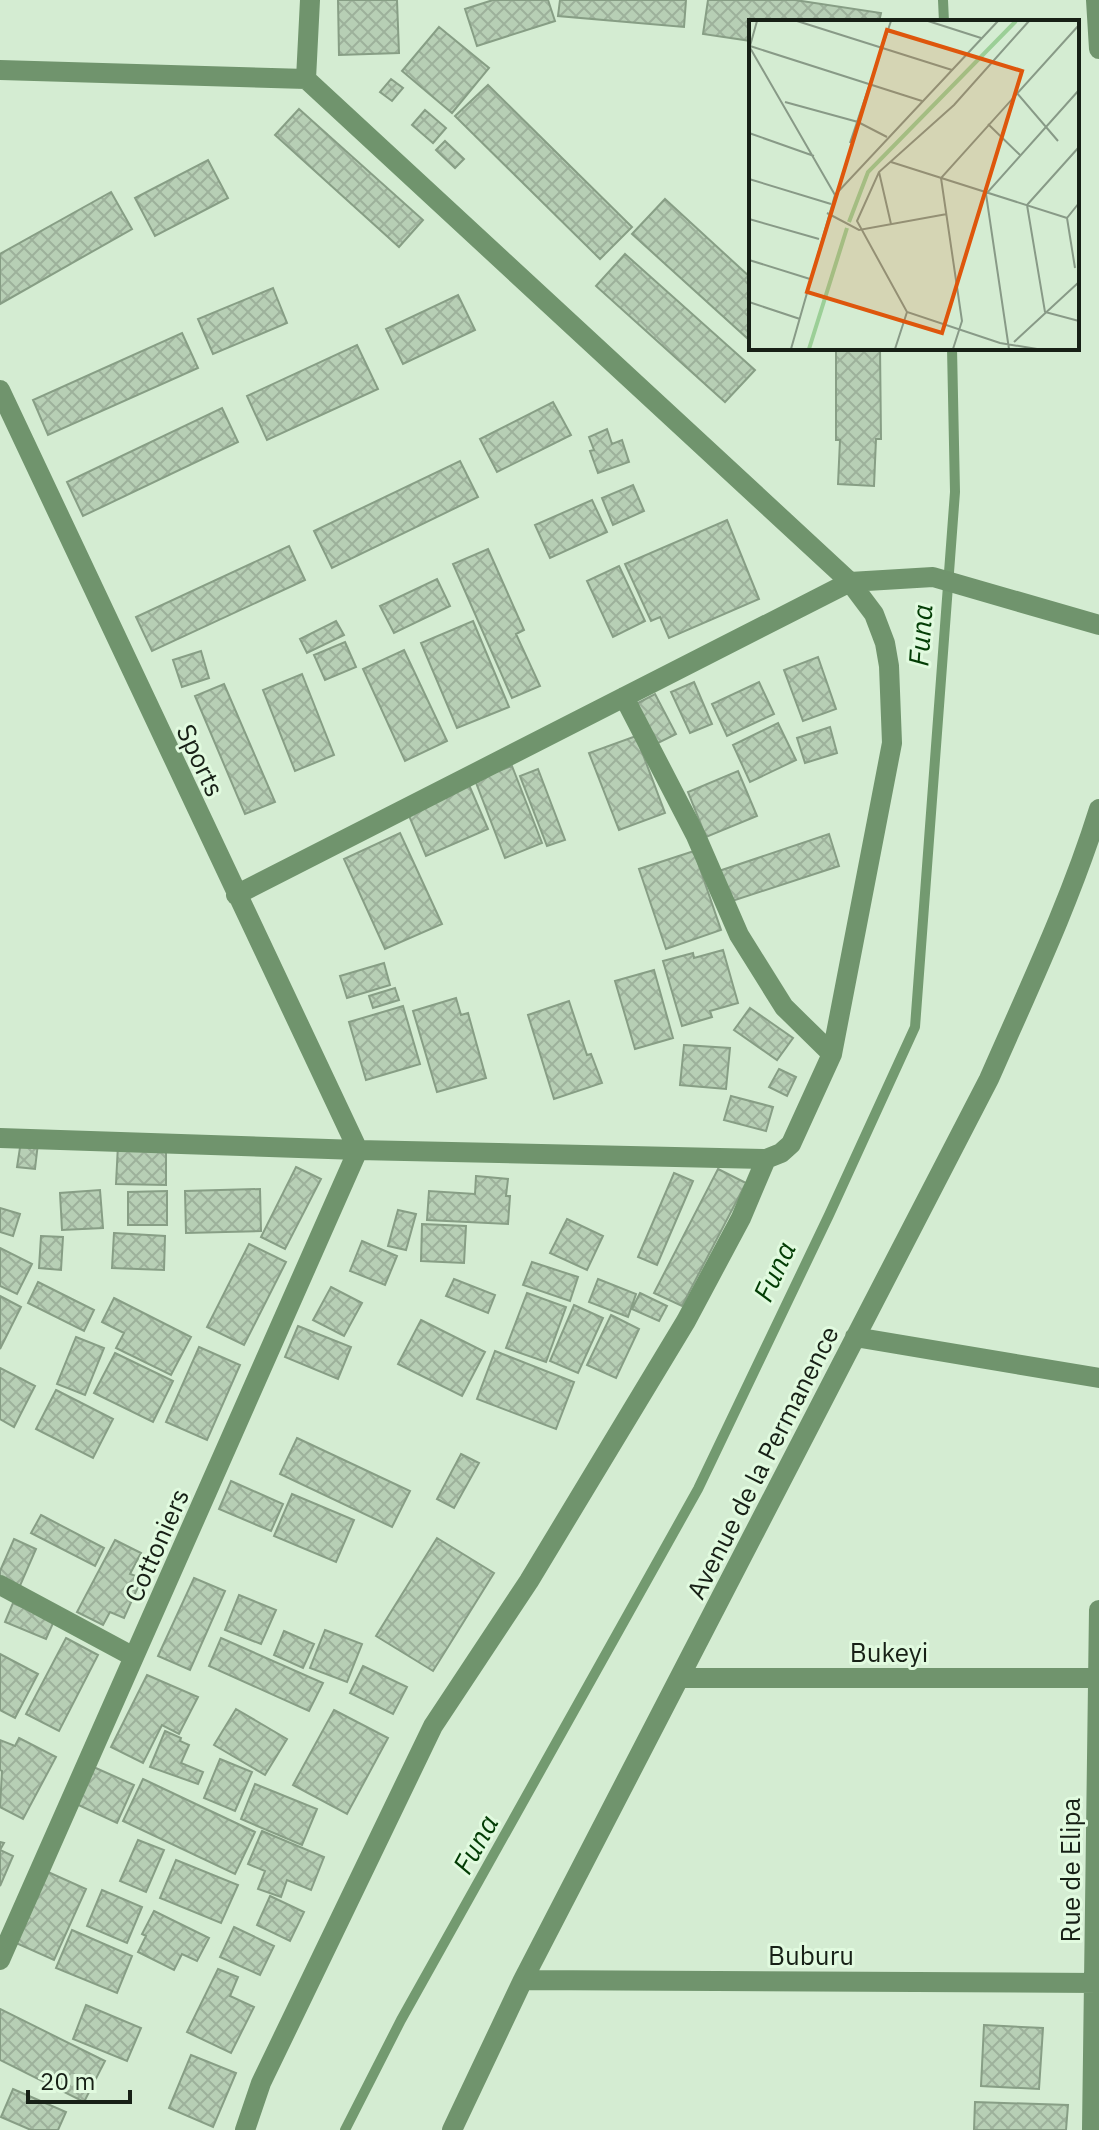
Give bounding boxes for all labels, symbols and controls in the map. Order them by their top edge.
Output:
inset map [749,20,1079,350]
water label: Funa [899,603,941,667]
street label: Sports [169,718,233,802]
water label: Funa [744,1235,804,1307]
street label: Avenue de la Permanence [678,1320,846,1604]
street label: Cottoniers [116,1483,196,1607]
street label: Bukeyi [850,1635,928,1669]
street label: Rue de Elipa [1053,1797,1087,1943]
water label: Funa [444,1808,506,1880]
street label: Buburu [768,1938,854,1972]
scale bar [28,2054,130,2104]
text: 20 m [40,2065,95,2097]

